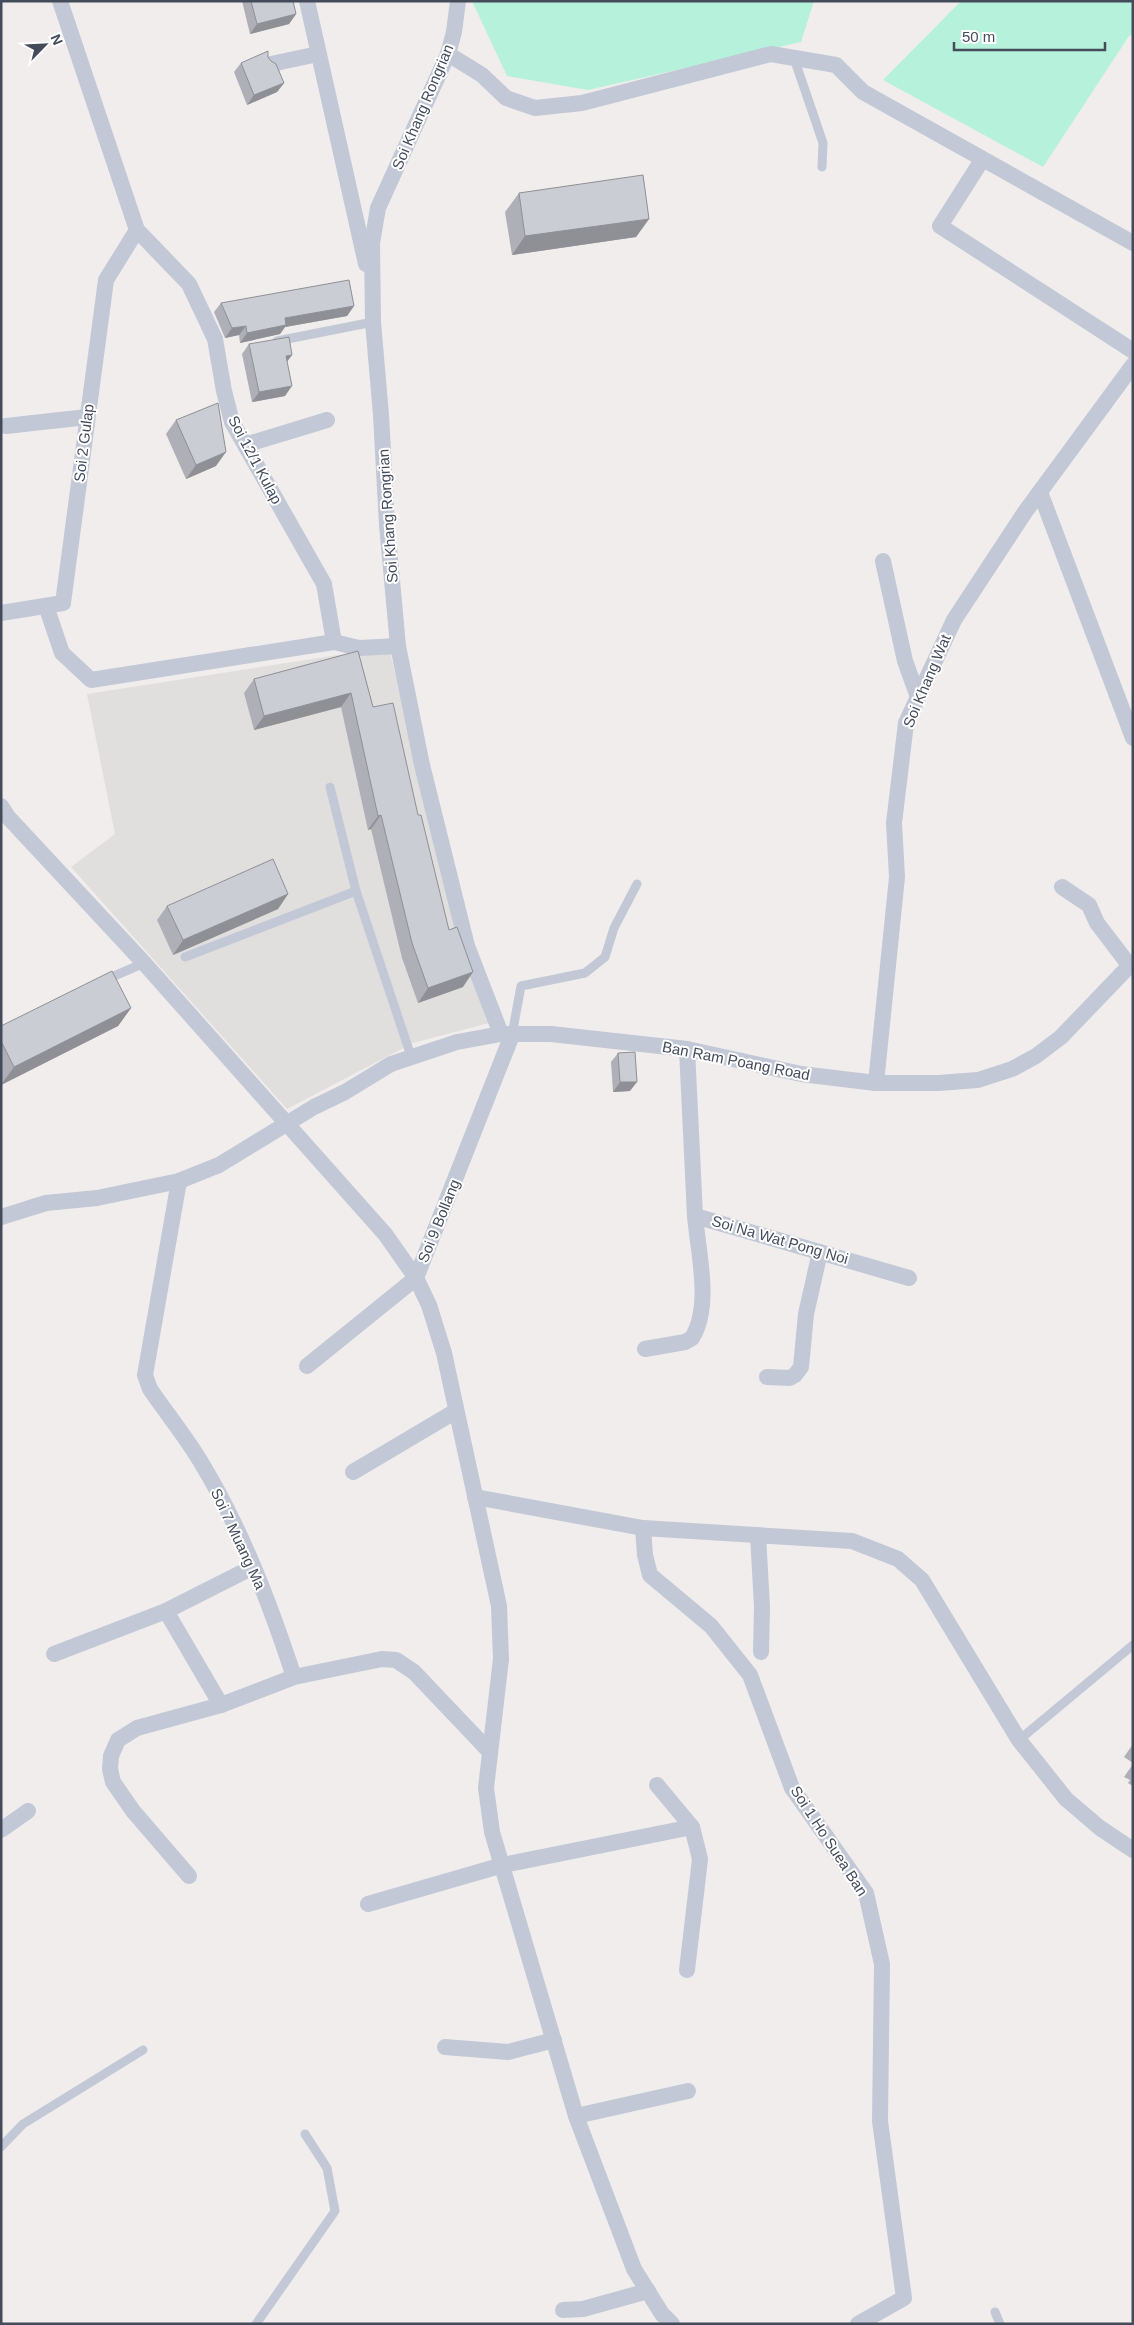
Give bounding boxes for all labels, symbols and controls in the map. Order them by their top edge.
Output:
north arrow [20,20,70,70]
scale bar [954,20,1105,52]
text: 50 m [962,28,995,45]
text: N [48,32,66,48]
street label: Soi Khang Rongrian [388,42,457,172]
street label: Soi 2 Gulap [70,403,97,483]
street label: Soi 12/1 Kulap [225,413,286,507]
street label: Soi Khang Rongrian [374,448,401,584]
street label: Soi Khang Wat [899,631,954,730]
street label: Ban Ram Poang Road [661,1038,811,1083]
street label: Soi 9 Bollang [414,1177,463,1265]
street label: Soi Na Wat Pong Noi [710,1212,850,1267]
street label: Soi 7 Muang Ma [208,1486,270,1592]
street label: Soi 1 Ho Suea Ban [788,1783,871,1899]

